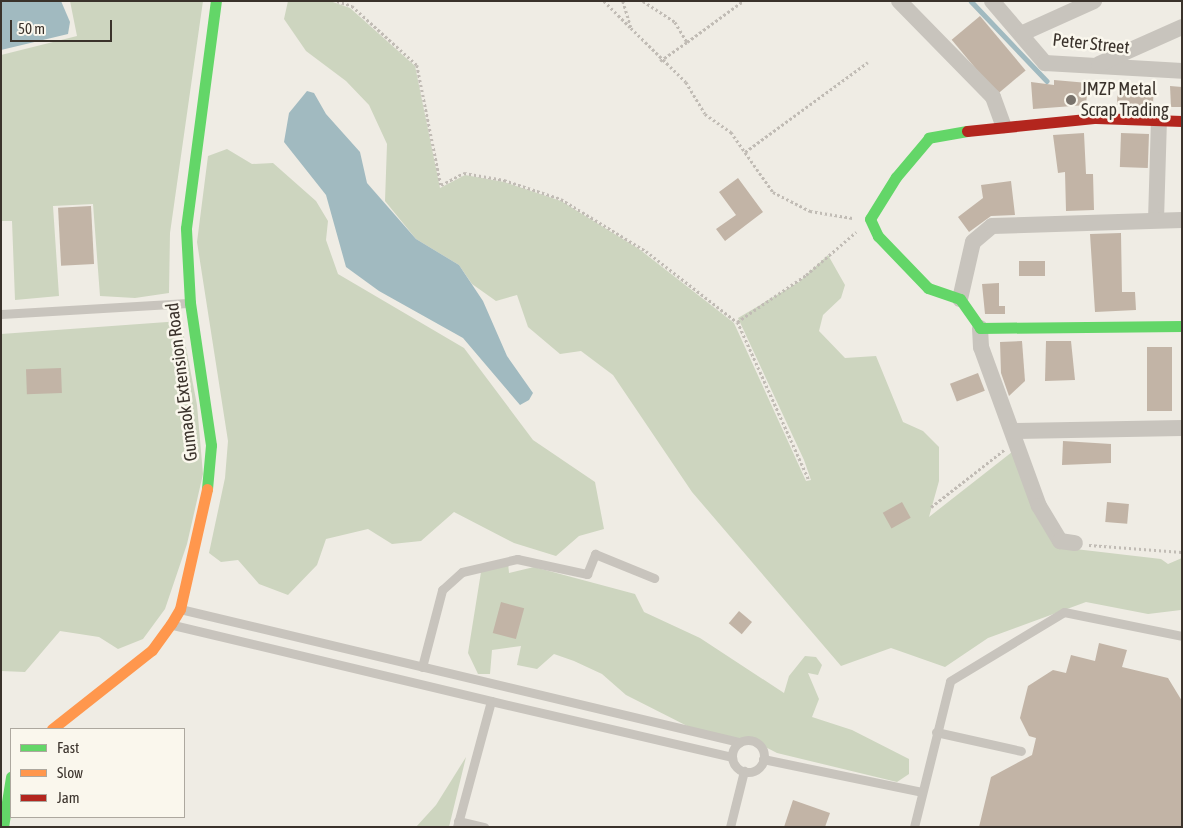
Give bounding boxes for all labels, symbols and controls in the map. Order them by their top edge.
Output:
scale bar [12,10,115,42]
text: 50 m [18,20,45,37]
street label: Peter Street [1051,29,1131,59]
place label: JMZP Metal Scrap Trading [1081,79,1169,122]
marker: JMZP Metal Scrap Trading [1065,94,1077,106]
street label: Gumaok Extension Road [162,301,202,463]
legend [10,728,185,818]
text: Fast [57,739,79,756]
text: Slow [57,764,83,781]
text: Jam [57,789,80,806]

